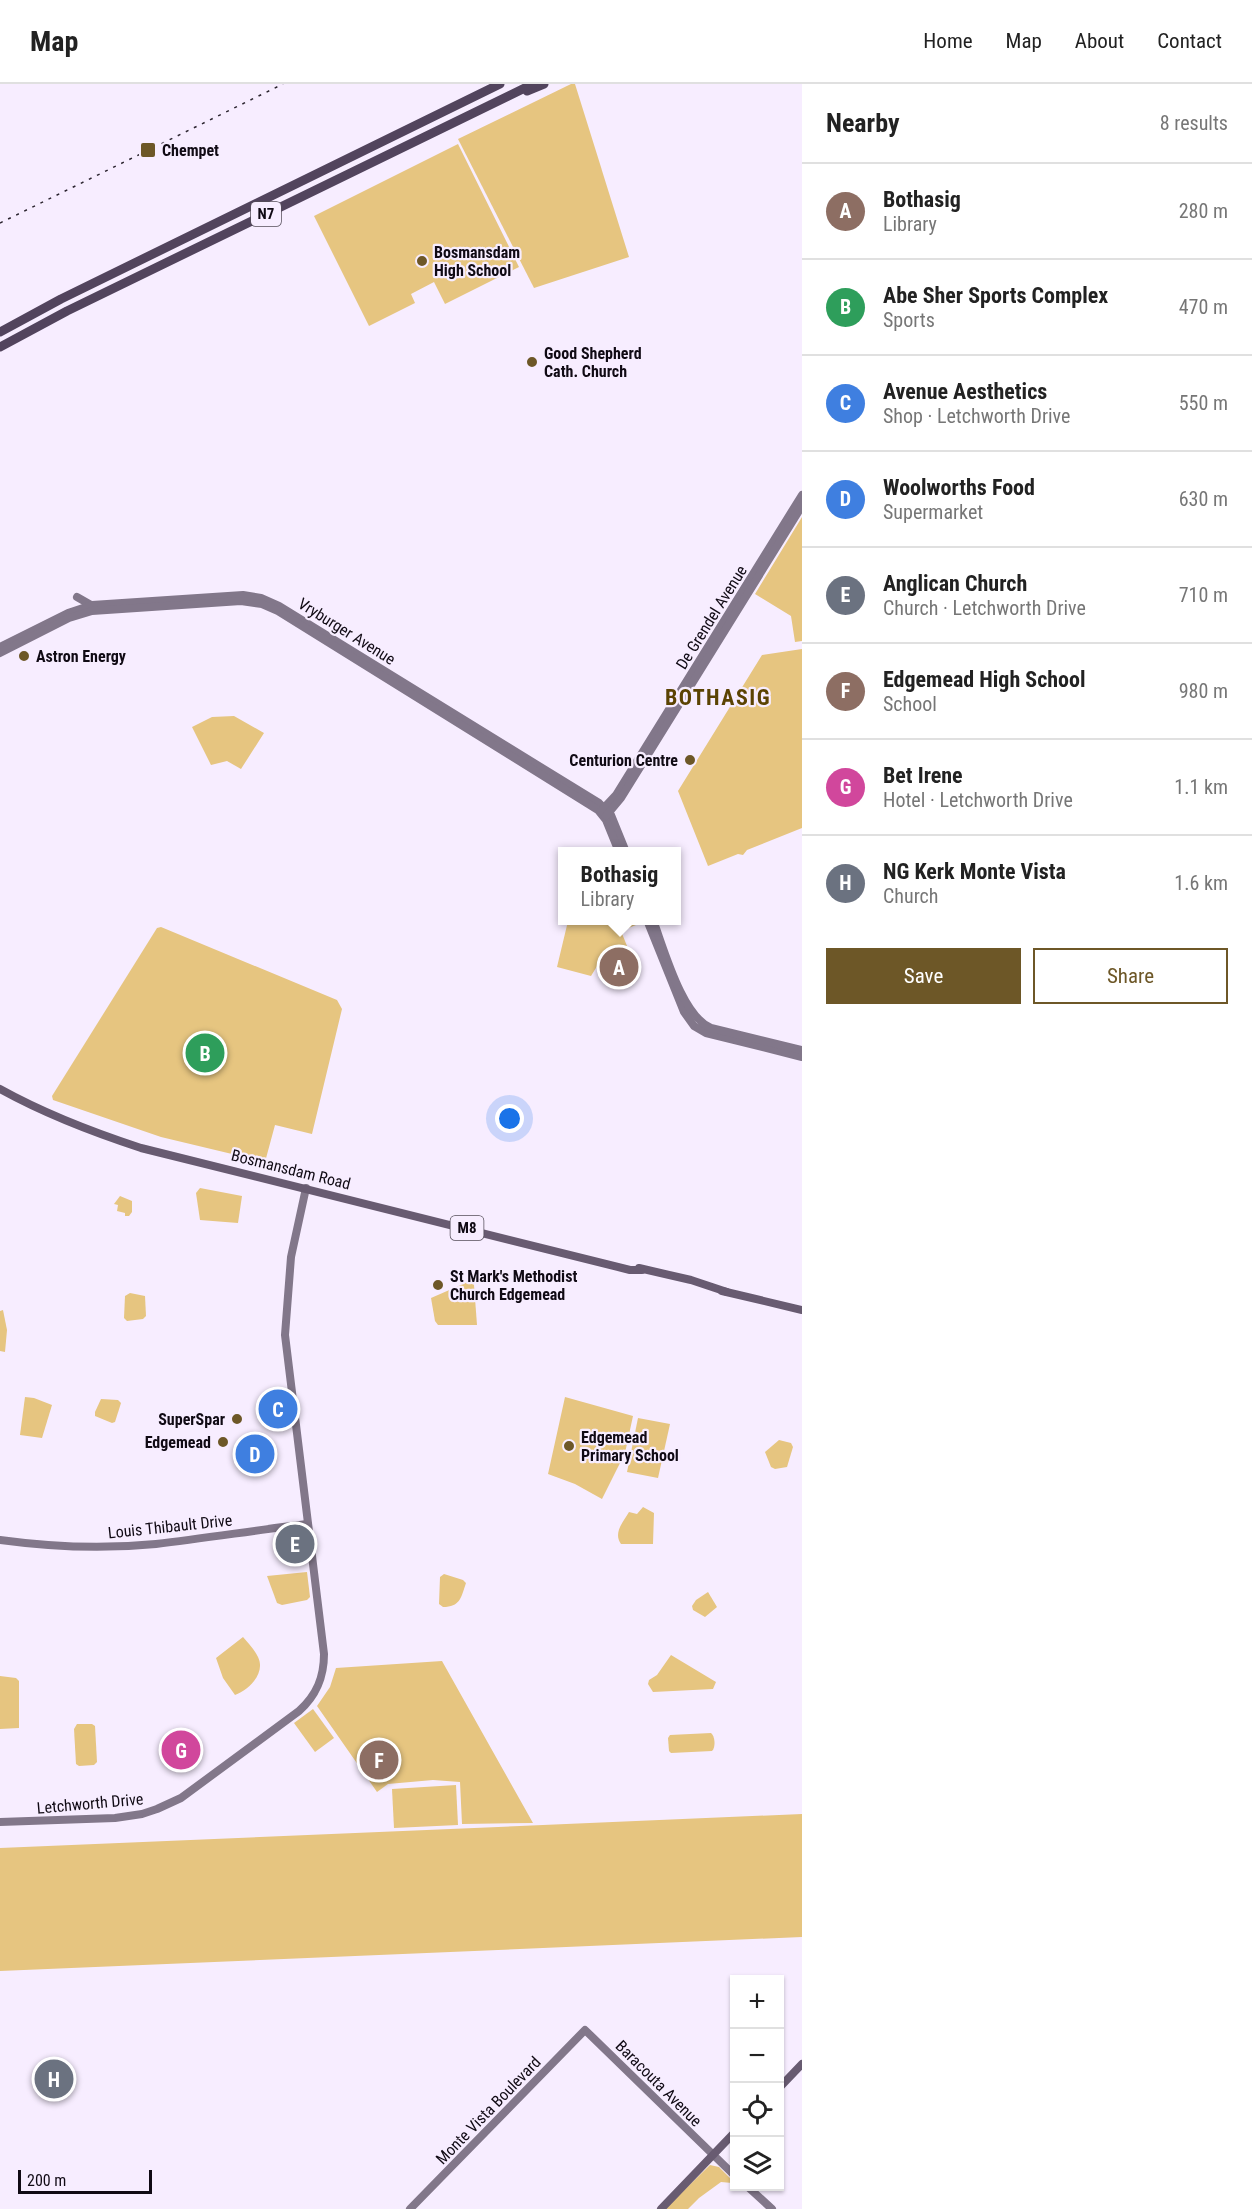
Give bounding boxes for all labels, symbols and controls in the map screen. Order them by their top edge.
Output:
text: Map [30,25,78,58]
text: Home [923,29,973,53]
text: Map [1006,29,1042,53]
text: About [1075,29,1124,53]
text: Contact [1157,29,1222,53]
text: Nearby [826,108,900,138]
text: 8 results [1160,111,1228,135]
marker: Chempet [139,141,157,159]
place label: Chempet [162,141,219,160]
text: Bothasig [883,187,961,212]
text: A [840,199,851,223]
text: 280 m [1179,199,1228,223]
road number: N7 [251,202,281,226]
text: Library [883,212,937,236]
place label: Bosmansdam High School [434,243,520,280]
marker: Bosmansdam High School [415,254,429,268]
text: Abe Sher Sports Complex [883,283,1108,308]
text: B [840,295,851,319]
text: 470 m [1179,295,1228,319]
text: Sports [883,308,935,332]
place label: Good Shepherd Cath. Church [544,344,642,381]
marker: Good Shepherd Cath. Church [525,355,539,369]
text: Avenue Aesthetics [883,379,1047,404]
text: C [840,391,851,415]
text: 550 m [1179,391,1228,415]
text: Shop · Letchworth Drive [883,404,1070,428]
text: Woolworths Food [883,475,1035,500]
text: D [840,487,851,511]
text: 630 m [1179,487,1228,511]
text: Supermarket [883,500,983,524]
street label: De Grendel Avenue [672,562,751,673]
text: Anglican Church [883,571,1027,596]
text: E [841,583,850,607]
text: 710 m [1179,583,1228,607]
street label: Vryburger Avenue [295,594,399,669]
text: Church · Letchworth Drive [883,596,1086,620]
place label: Astron Energy [36,647,126,666]
marker: Astron Energy [17,649,31,663]
text: Edgemead High School [883,667,1086,692]
text: F [841,679,850,703]
text: 980 m [1179,679,1228,703]
district label: BOTHASIG [665,685,771,710]
text: School [883,692,937,716]
place label: Centurion Centre [569,751,678,770]
marker: Centurion Centre [683,753,697,767]
text: Bet Irene [883,763,963,788]
text: G [840,775,851,799]
text: 1.1 km [1174,775,1228,799]
text: Hotel · Letchworth Drive [883,788,1073,812]
popup [558,847,681,925]
text: NG Kerk Monte Vista [883,859,1066,884]
text: Bothasig [581,862,658,887]
text: H [839,871,852,895]
text: 1.6 km [1174,871,1228,895]
text: Church [883,884,938,908]
text: Library [581,887,634,911]
pin: A [600,944,638,990]
button: Save [826,948,1021,1004]
button: Share [1033,948,1228,1004]
pin: B [186,1030,224,1076]
your location [495,1104,524,1133]
street label: Bosmansdam Road [229,1145,352,1193]
road number: M8 [450,1216,484,1240]
place label: St Mark's Methodist Church Edgemead [450,1267,577,1304]
marker: St Mark's Methodist Church Edgemead [431,1278,445,1292]
pin: C [258,1386,298,1432]
place label: SuperSpar [158,1410,225,1429]
marker: SuperSpar [230,1412,244,1426]
place label: Edgemead Primary School [581,1428,679,1465]
pin: D [236,1432,274,1476]
place label: Edgemead [145,1433,211,1452]
marker: Edgemead [216,1435,230,1449]
marker: Edgemead Primary School [562,1439,576,1453]
street label: Louis Thibault Drive [107,1511,233,1542]
pin: E [276,1522,314,1566]
pin: G [162,1728,201,1772]
pin: F [360,1738,398,1782]
street label: Letchworth Drive [36,1789,144,1818]
map controls [730,1975,784,2191]
button: + [730,1975,784,2029]
button: − [730,2029,784,2083]
street label: Baracouta Avenue [612,2036,706,2130]
street label: Monte Vista Boulevard [432,2053,545,2168]
pin: H [34,2056,74,2102]
button: locate [730,2083,784,2137]
button: layers [730,2137,784,2191]
scale bar [18,2167,152,2194]
text: 200 m [27,2171,66,2190]

